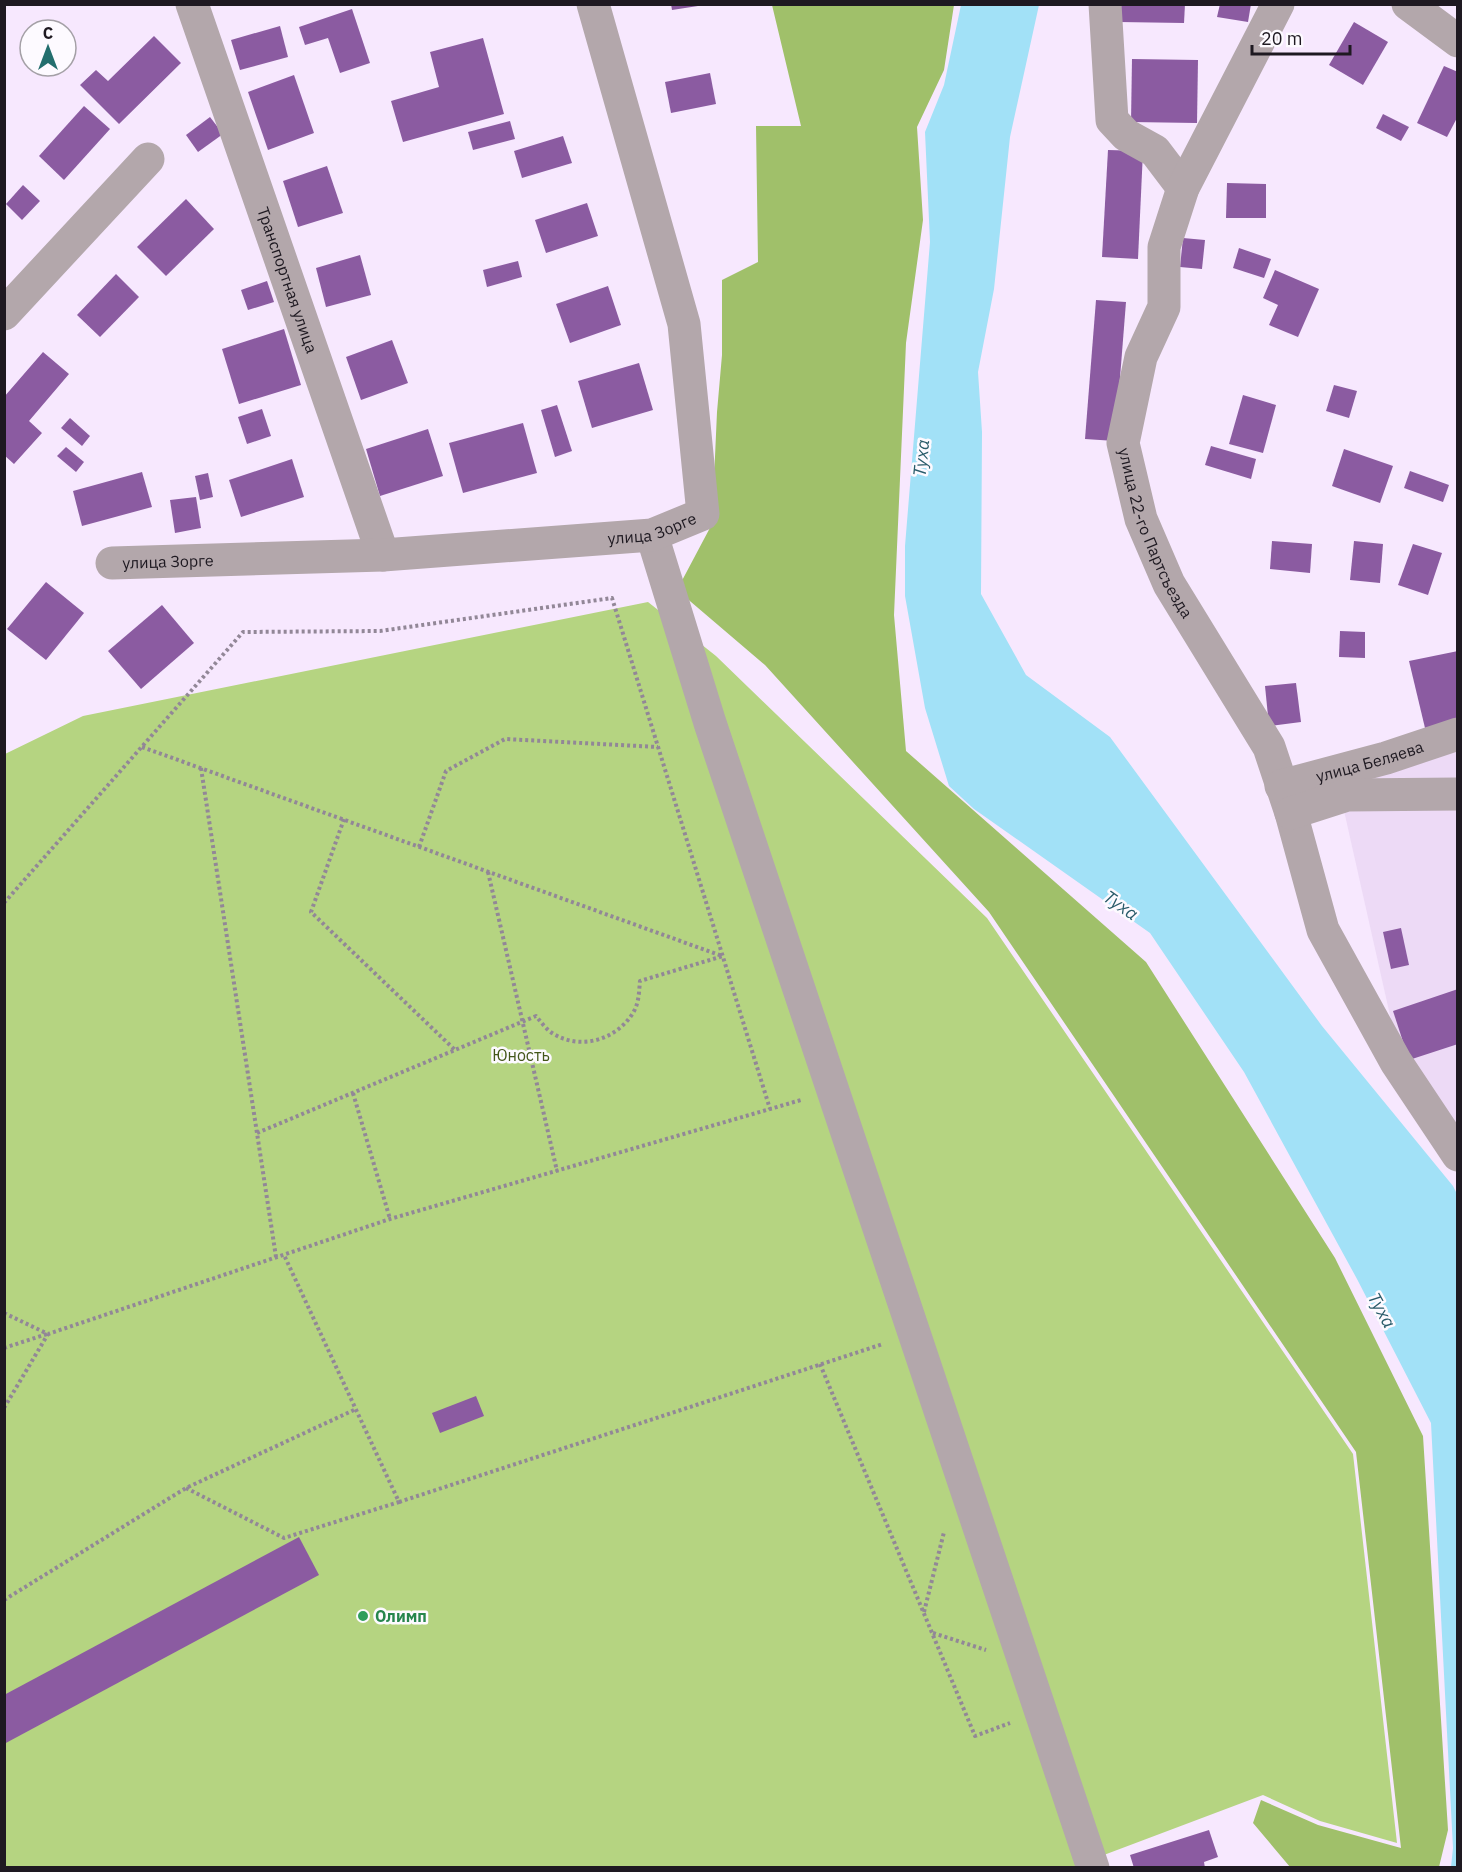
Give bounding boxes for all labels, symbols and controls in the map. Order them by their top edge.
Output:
north arrow [18,18,78,78]
scale bar [1252,18,1350,56]
text: С [43,23,53,43]
text: 20 m [1261,27,1303,50]
street label: Транспортная улица [253,204,322,356]
water label: Туха [908,438,934,478]
street label: улица 22-го Партсъезда [1114,446,1198,622]
street label: улица Зорге [607,508,699,548]
street label: улица Зорге [122,550,214,573]
street label: улица Беляева [1314,736,1426,786]
water label: Туха [1099,885,1143,925]
park label: Юность [492,1045,550,1065]
water label: Туха [1363,1288,1401,1332]
place label: Олимп [375,1606,427,1626]
marker: Олимп [356,1609,370,1623]

